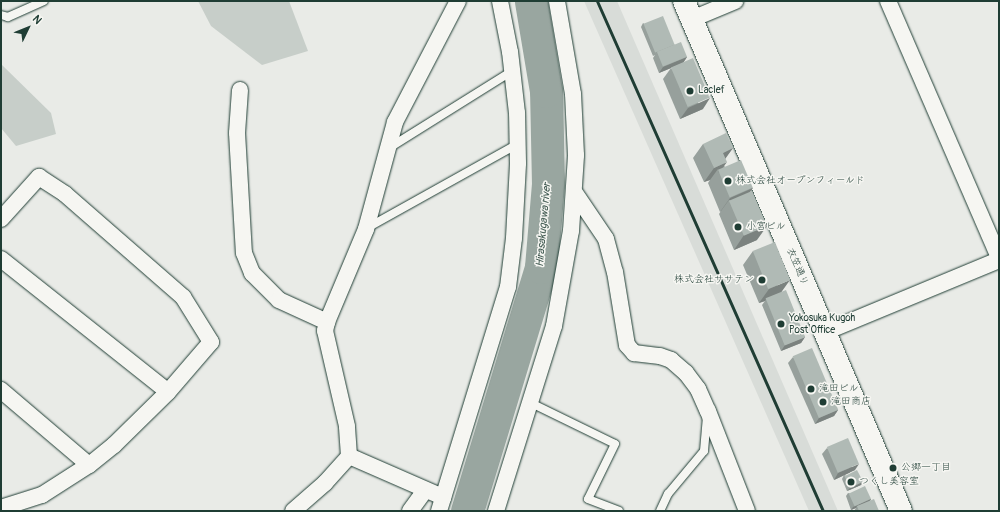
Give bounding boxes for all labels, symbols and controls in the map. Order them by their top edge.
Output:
north arrow [8,8,48,48]
text: N [30,12,44,27]
place label: Laclef [698,85,725,97]
marker: Laclef [685,86,695,96]
place label: 株式会社オープンフィールド [736,175,866,187]
marker: 株式会社オープンフィールド [723,176,733,186]
water label: Hirasakugawa river [534,182,554,268]
place label: 小宮ビル [746,221,786,233]
marker: 小宮ビル [733,222,743,232]
street label: 衣笠通り [784,246,810,288]
place label: 株式会社ササテン [674,274,754,286]
marker: 株式会社ササテン [757,275,767,285]
place label: Yokosuka Kugoh Post Office [789,312,855,336]
marker: Yokosuka Kugoh Post Office [776,319,786,329]
place label: 滝田ビル [819,383,859,395]
marker: 滝田ビル [806,384,816,394]
place label: 滝田商店 [831,396,871,408]
marker: 滝田商店 [818,397,828,407]
place label: 公郷一丁目 [901,462,951,474]
marker: 公郷一丁目 [888,463,898,473]
place label: つくし美容室 [859,476,919,488]
marker: つくし美容室 [846,477,856,487]

